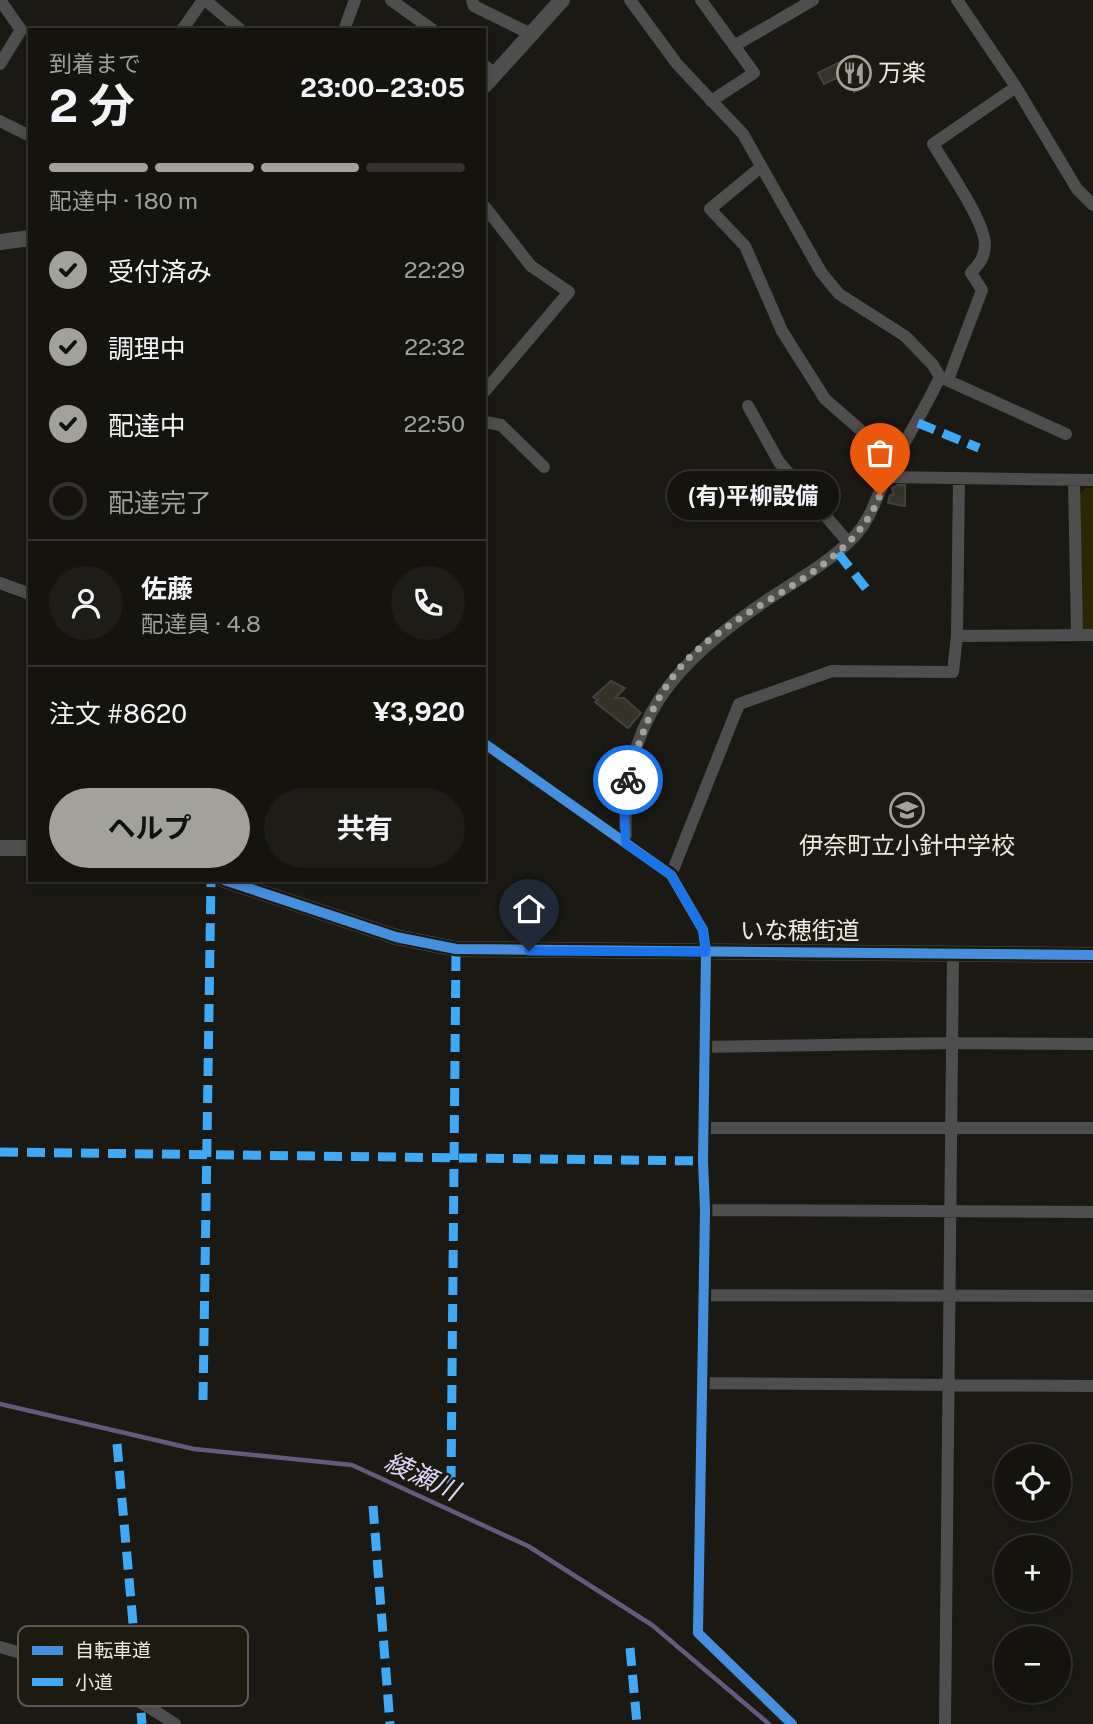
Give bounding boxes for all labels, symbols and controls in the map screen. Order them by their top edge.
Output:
text: 到着まで [49,50,141,77]
restaurant icon: 万楽 [835,54,873,92]
place label: 万楽 [878,58,926,86]
text: 23:00–23:05 [300,72,465,103]
text: 2 分 [49,78,135,132]
text: 配達中 · 180 m [49,187,198,214]
icon: check [49,251,87,289]
text: 受付済み [108,256,212,287]
text: 22:29 [404,256,465,283]
icon: check [49,328,87,366]
text: 調理中 [108,333,186,364]
text: 22:32 [404,333,465,360]
icon: check [49,405,87,443]
text: 配達中 [108,410,186,441]
text: 22:50 [404,410,465,437]
pin [850,423,910,495]
icon: bag [861,434,899,472]
callout: (有)平柳設備 [666,470,838,520]
text: (有)平柳設備 [688,482,818,509]
text: 配達完了 [108,487,212,518]
button: person [49,566,123,640]
button: phone [391,566,465,640]
text: 佐藤 [141,573,193,604]
text: 配達員 · 4.8 [141,610,261,637]
text: ¥3,920 [373,696,465,727]
text: 注文 #8620 [49,698,187,729]
courier [593,745,663,815]
icon: bike [609,761,647,799]
button: ヘルプ [49,788,250,868]
button: 共有 [264,788,465,868]
school or university icon: 伊奈町立小針中学校 [888,791,926,829]
place label: 伊奈町立小針中学校 [799,831,1015,859]
pin [499,879,559,951]
icon: home [510,890,548,928]
street label: いな穂街道 [740,916,860,944]
map controls [994,1444,1071,1703]
button: locate [994,1444,1071,1521]
water label: 綾瀬川 [380,1445,467,1507]
button: + [994,1535,1071,1612]
legend [18,1626,248,1706]
button: − [994,1626,1071,1703]
text: 自転車道 [75,1639,151,1661]
text: 小道 [75,1671,113,1693]

